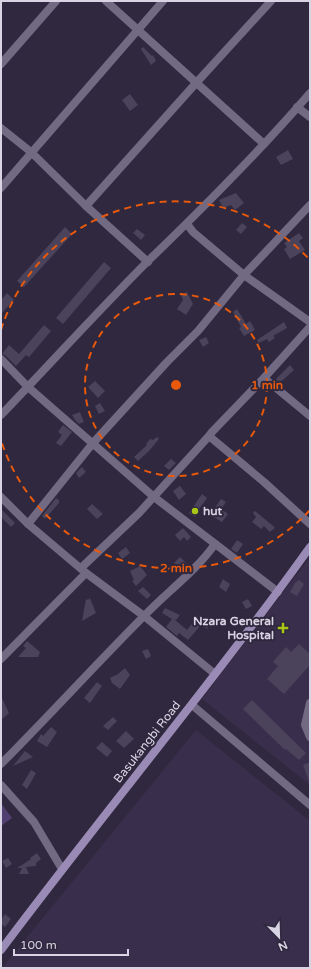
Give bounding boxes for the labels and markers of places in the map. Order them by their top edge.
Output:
centre of rings [169,378,183,392]
place label: hut [203,504,223,518]
marker: hut [190,506,200,516]
place label: Nzara General Hospital [193,614,274,643]
marker: Nzara General Hospital [277,622,289,634]

